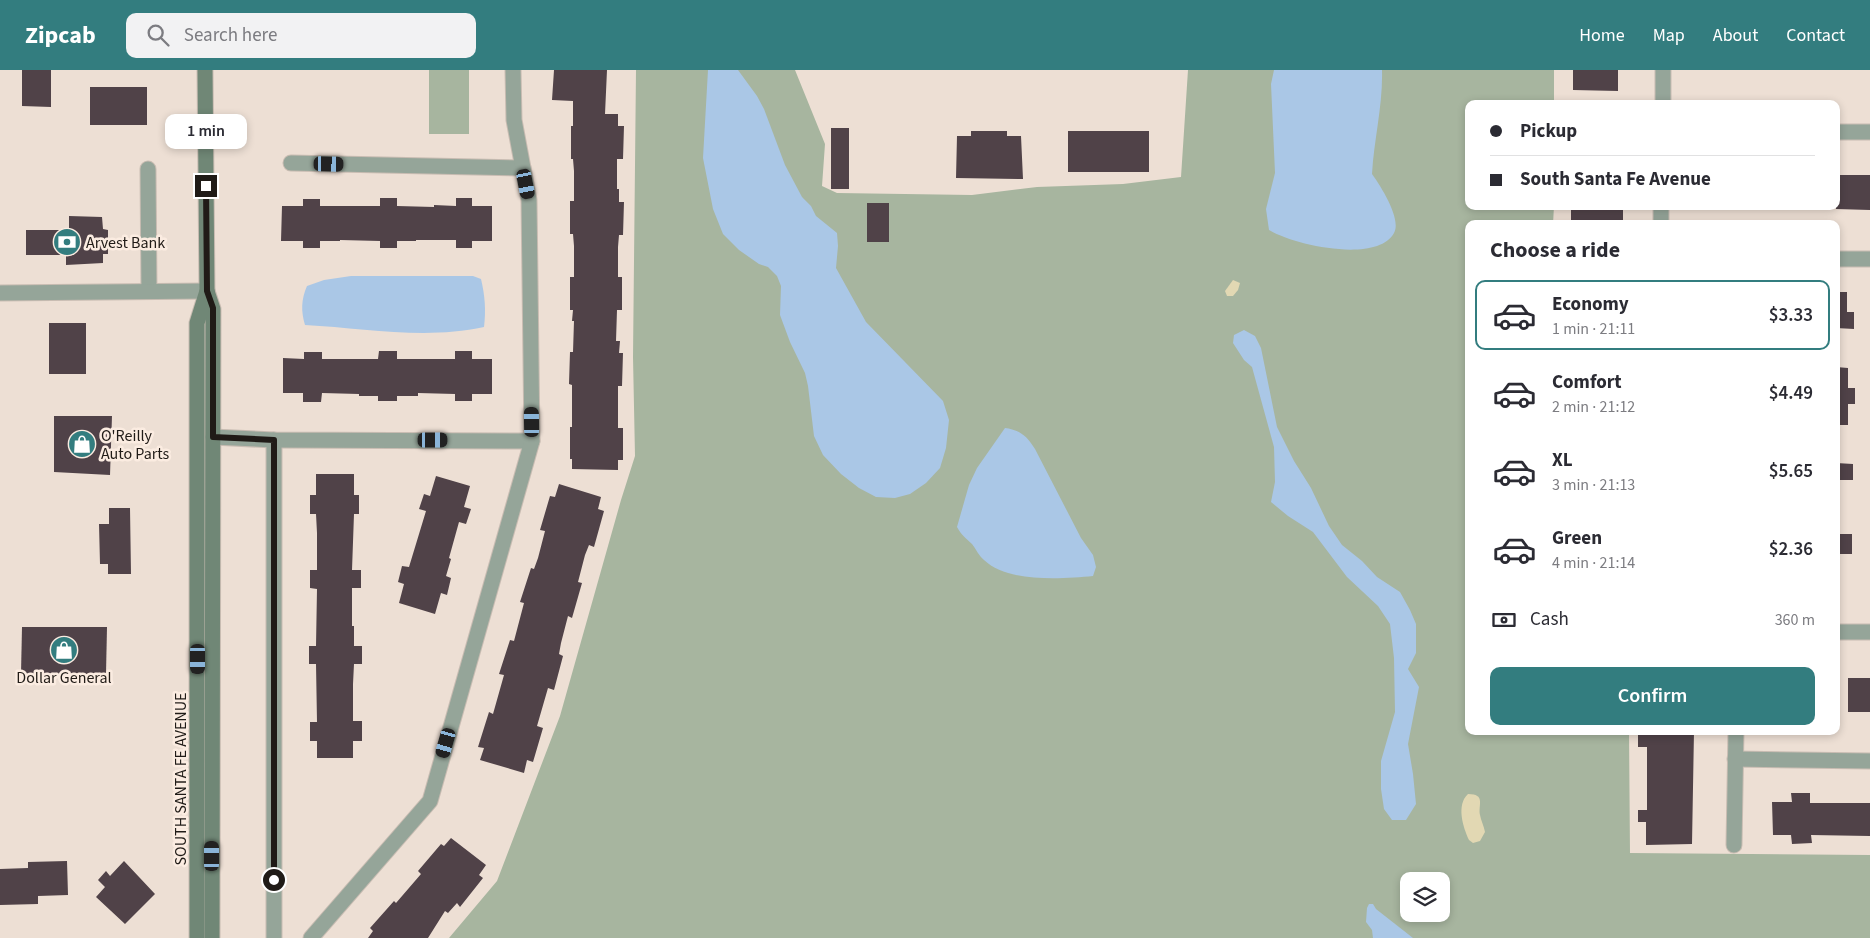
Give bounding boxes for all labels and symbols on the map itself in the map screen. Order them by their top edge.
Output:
callout: 1 min [165,114,247,148]
car [313,156,344,172]
car [515,168,536,200]
route end [195,175,217,197]
bank icon: Arvest Bank [52,227,82,257]
place label: Arvest Bank [86,232,165,254]
car [524,407,539,437]
place label: O'Reilly Auto Parts [101,425,170,465]
shop icon: O'Reilly Auto Parts [67,429,97,459]
car [418,433,448,448]
shop icon: Dollar General [49,635,79,665]
car [190,644,205,674]
place label: Dollar General [16,667,112,689]
street label: SOUTH SANTA FE AVENUE [170,693,192,865]
car [434,727,457,759]
car [204,841,219,871]
route start [263,869,285,891]

